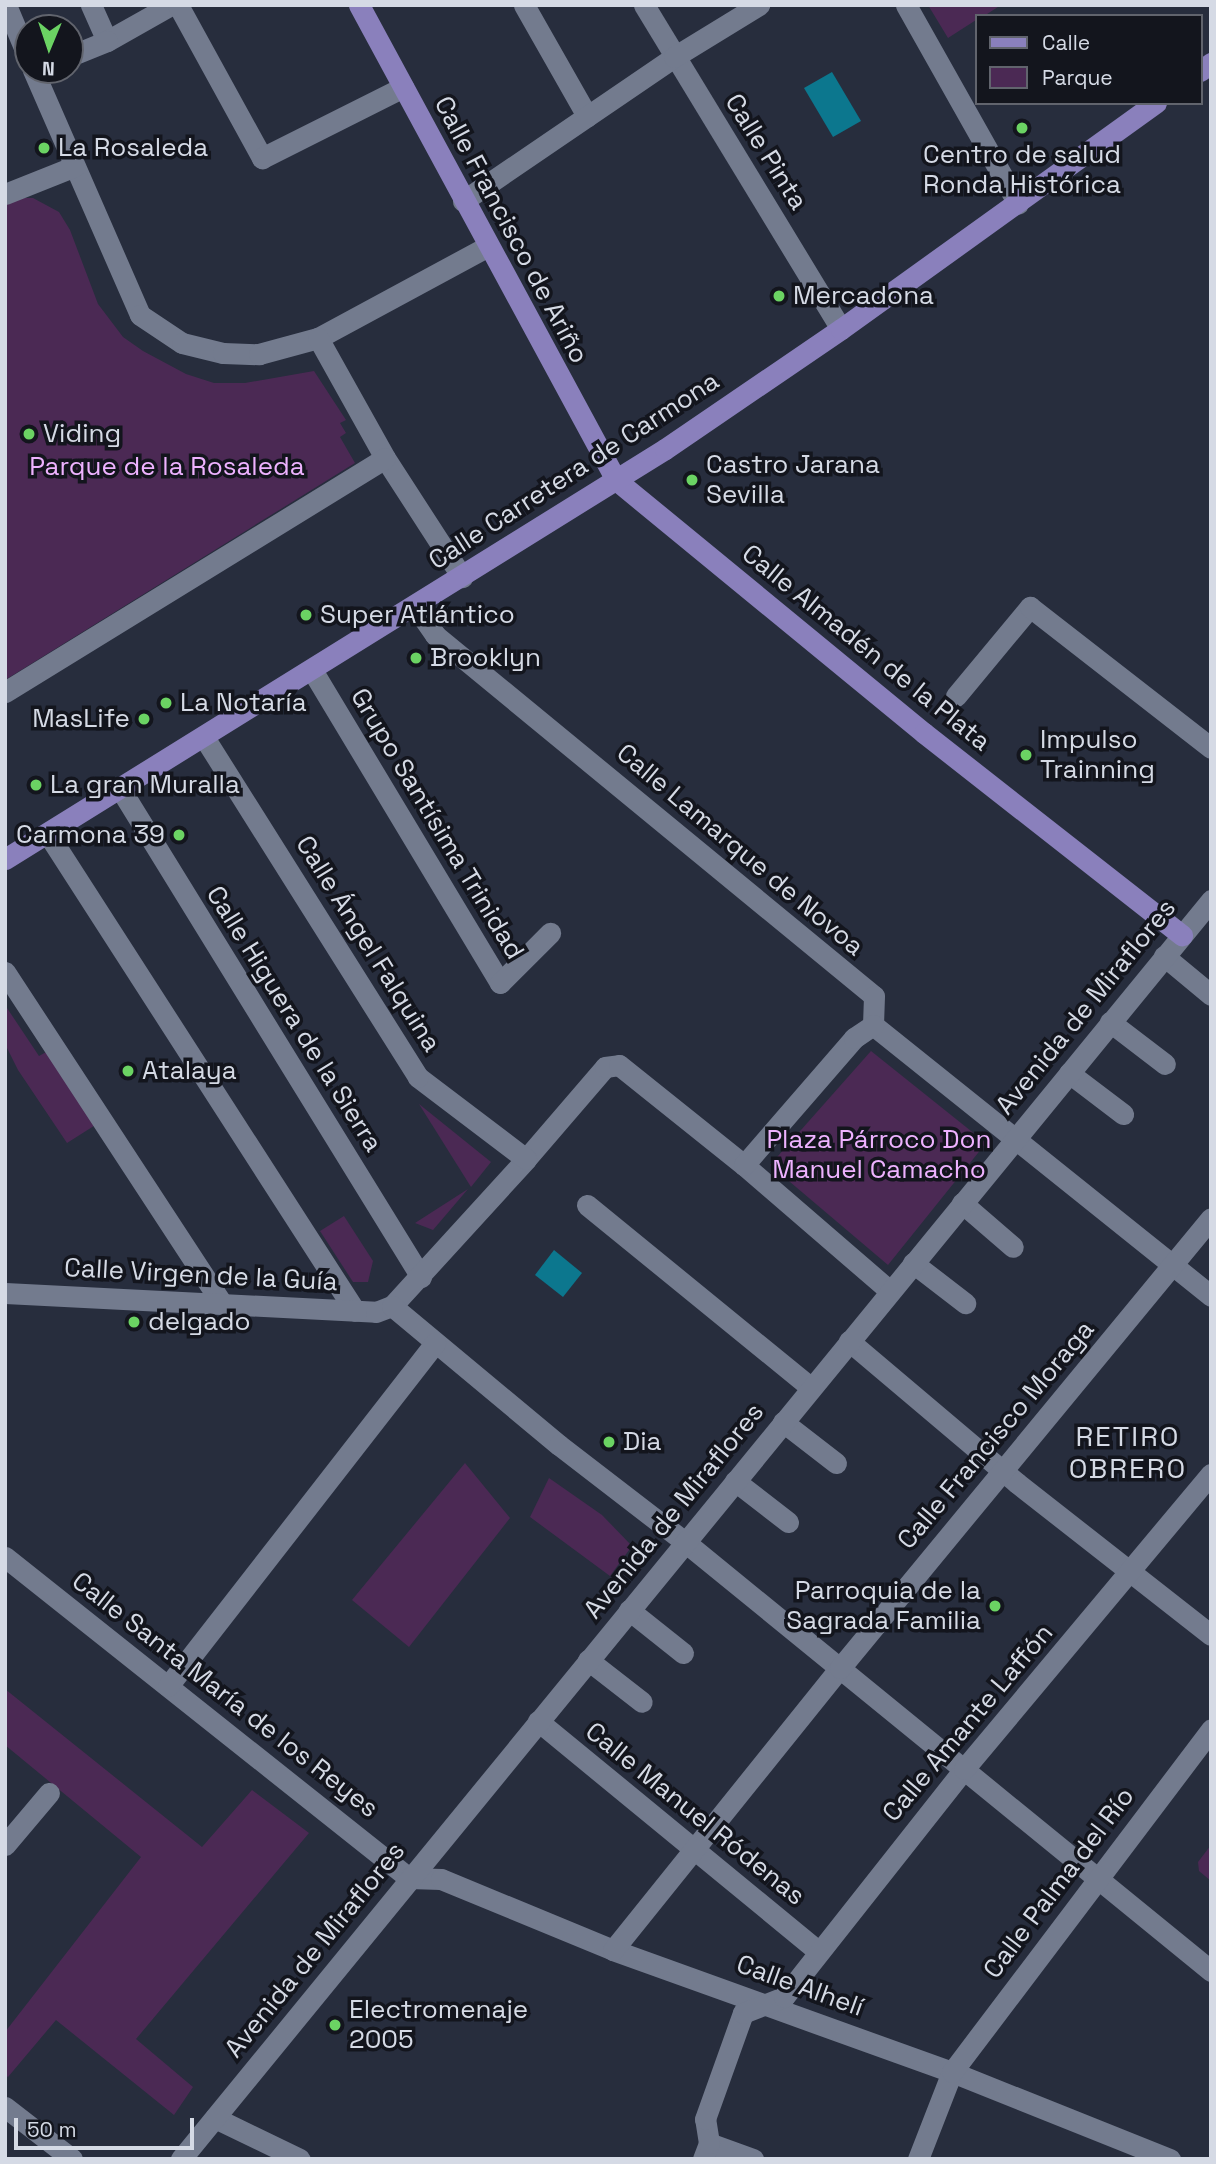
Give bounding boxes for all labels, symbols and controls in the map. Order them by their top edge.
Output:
north arrow [14,14,84,84]
legend [974,14,1202,105]
text: Calle [1042,29,1090,56]
text: N [42,56,55,81]
text: Parque [1042,64,1113,91]
street label: Calle Pinta [718,88,814,216]
street label: Calle Francisco de Ariño [427,91,595,369]
marker: Centro de salud Ronda Histórica [1014,120,1030,136]
place label: La Rosaleda [58,132,208,164]
place label: Centro de salud Ronda Histórica [923,139,1121,200]
marker: La Rosaleda [36,140,52,156]
place label: Mercadona [793,280,934,312]
marker: Mercadona [771,288,787,304]
street label: Calle Carretera de Carmona [423,365,725,577]
place label: Viding [43,418,121,450]
marker: Viding [21,426,37,442]
place label: Castro Jarana Sevilla [706,449,880,510]
park label: Parque de la Rosaleda [29,451,305,483]
marker: Castro Jarana Sevilla [684,472,700,488]
street label: Calle Almadén de la Plata [735,538,997,758]
place label: Super Atlántico [320,599,515,631]
marker: Super Atlántico [298,607,314,623]
place label: Brooklyn [430,642,541,674]
marker: Brooklyn [408,650,424,666]
street label: Grupo Santísima Trinidad [344,683,530,965]
place label: La Notaría [180,687,307,719]
marker: La Notaría [158,695,174,711]
place label: MasLife [32,703,130,735]
marker: MasLife [136,711,152,727]
place label: Impulso Trainning [1040,724,1155,786]
street label: Calle Lamarque de Novoa [610,737,870,963]
marker: Impulso Trainning [1018,747,1034,763]
place label: La gran Muralla [50,769,240,801]
marker: La gran Muralla [28,777,44,793]
place label: Carmona 39 [16,819,165,851]
marker: Carmona 39 [171,827,187,843]
street label: Calle Ángel Falquina [289,830,447,1058]
street label: Calle Higuera de la Sierra [199,880,389,1158]
street label: Avenida de Miraflores [989,893,1183,1121]
place label: Atalaya [142,1055,237,1087]
marker: Atalaya [120,1063,136,1079]
park label: Plaza Párroco Don Manuel Camacho [766,1124,992,1186]
street label: Calle Virgen de la Guía [63,1252,339,1298]
place label: delgado [148,1306,251,1338]
marker: delgado [126,1314,142,1330]
street label: Calle Francisco Moraga [891,1314,1101,1556]
street label: Avenida de Miraflores [577,1397,771,1625]
district label: RETIRO OBRERO [1070,1419,1186,1485]
place label: Dia [623,1426,662,1458]
marker: Dia [601,1434,617,1450]
street label: Calle Santa María de los Reyes [66,1566,384,1824]
place label: Parroquia de la Sagrada Familia [786,1575,981,1636]
marker: Parroquia de la Sagrada Familia [987,1598,1003,1614]
street label: Calle Amante Laffón [876,1618,1060,1828]
street label: Calle Manuel Ródenas [579,1716,811,1912]
street label: Calle Palma del Río [977,1781,1141,1985]
street label: Avenida de Miraflores [218,1836,412,2064]
street label: Calle Alhelí [732,1949,868,2023]
place label: Electromenaje 2005 [349,1994,528,2056]
marker: Electromenaje 2005 [327,2017,343,2033]
scale bar [18,2104,198,2148]
text: 50 m [27,2116,77,2143]

